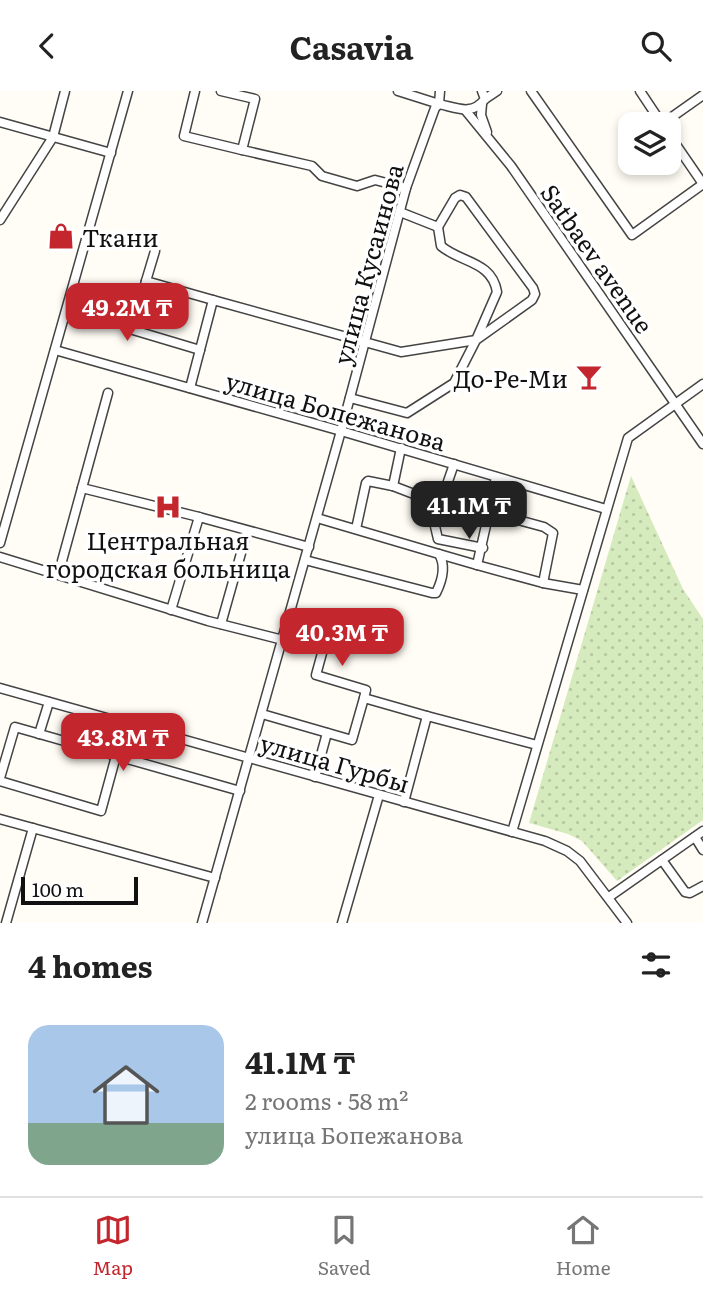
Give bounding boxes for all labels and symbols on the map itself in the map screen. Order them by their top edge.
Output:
street label: улица Кусаинова [323,160,411,368]
street label: Satbaev avenue [533,176,663,340]
place label: Ткани [82,219,159,254]
shop icon: Ткани [46,221,76,251]
pin: 49.2M ₸ [62,283,192,343]
place label: До-Ре-Ми [454,360,568,395]
street label: улица Бопежанова [222,362,450,458]
bar icon: До-Ре-Ми [574,362,604,392]
pin: 41.1M ₸ [404,482,534,541]
hospital icon: Центральная городская больница [153,492,183,522]
place label: Центральная городская больница [45,522,291,585]
pin: 40.3M ₸ [277,609,407,668]
pin: 43.8M ₸ [58,713,188,773]
street label: улица Гурбы [256,724,414,800]
scale bar [21,874,138,906]

